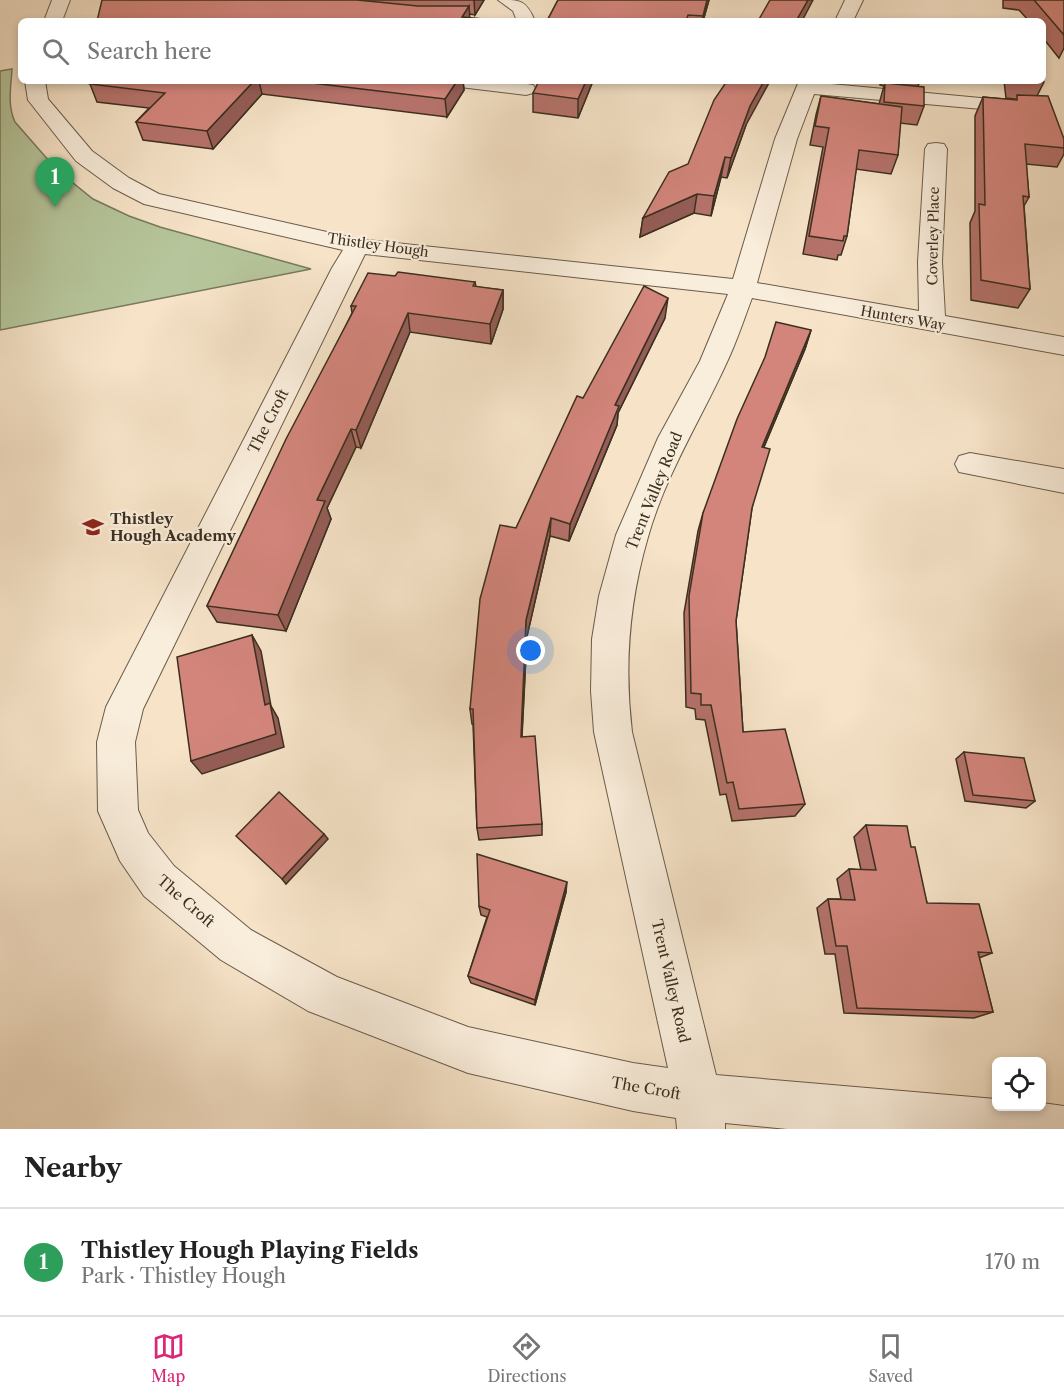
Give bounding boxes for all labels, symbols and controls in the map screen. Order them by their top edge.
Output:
search box [18,18,1046,84]
icon: search [39,35,72,68]
text: Search here [87,38,212,65]
pin: 1 [36,158,74,207]
street label: Coverley Place [923,186,943,285]
street label: Thistley Hough [326,229,430,261]
street label: Hunters Way [859,302,947,334]
street label: The Croft [244,385,293,457]
street label: Trent Valley Road [622,429,686,553]
place label: Thistley Hough Academy [110,509,237,545]
school or university icon: Thistley Hough Academy [81,515,105,539]
your location [516,636,545,665]
street label: The Croft [153,871,219,932]
street label: Trent Valley Road [648,917,694,1045]
map controls [992,1057,1046,1111]
button: locate [992,1057,1046,1111]
street label: The Croft [610,1073,683,1104]
text: Nearby [24,1152,122,1184]
text: Thistley Hough Playing Fields [81,1237,418,1264]
text: 1 [39,1250,48,1274]
text: 170 m [985,1250,1040,1274]
text: Park · Thistley Hough [81,1264,286,1288]
tab: Map [151,1330,185,1386]
tab: Directions [487,1330,566,1386]
tab: Saved [869,1330,913,1386]

